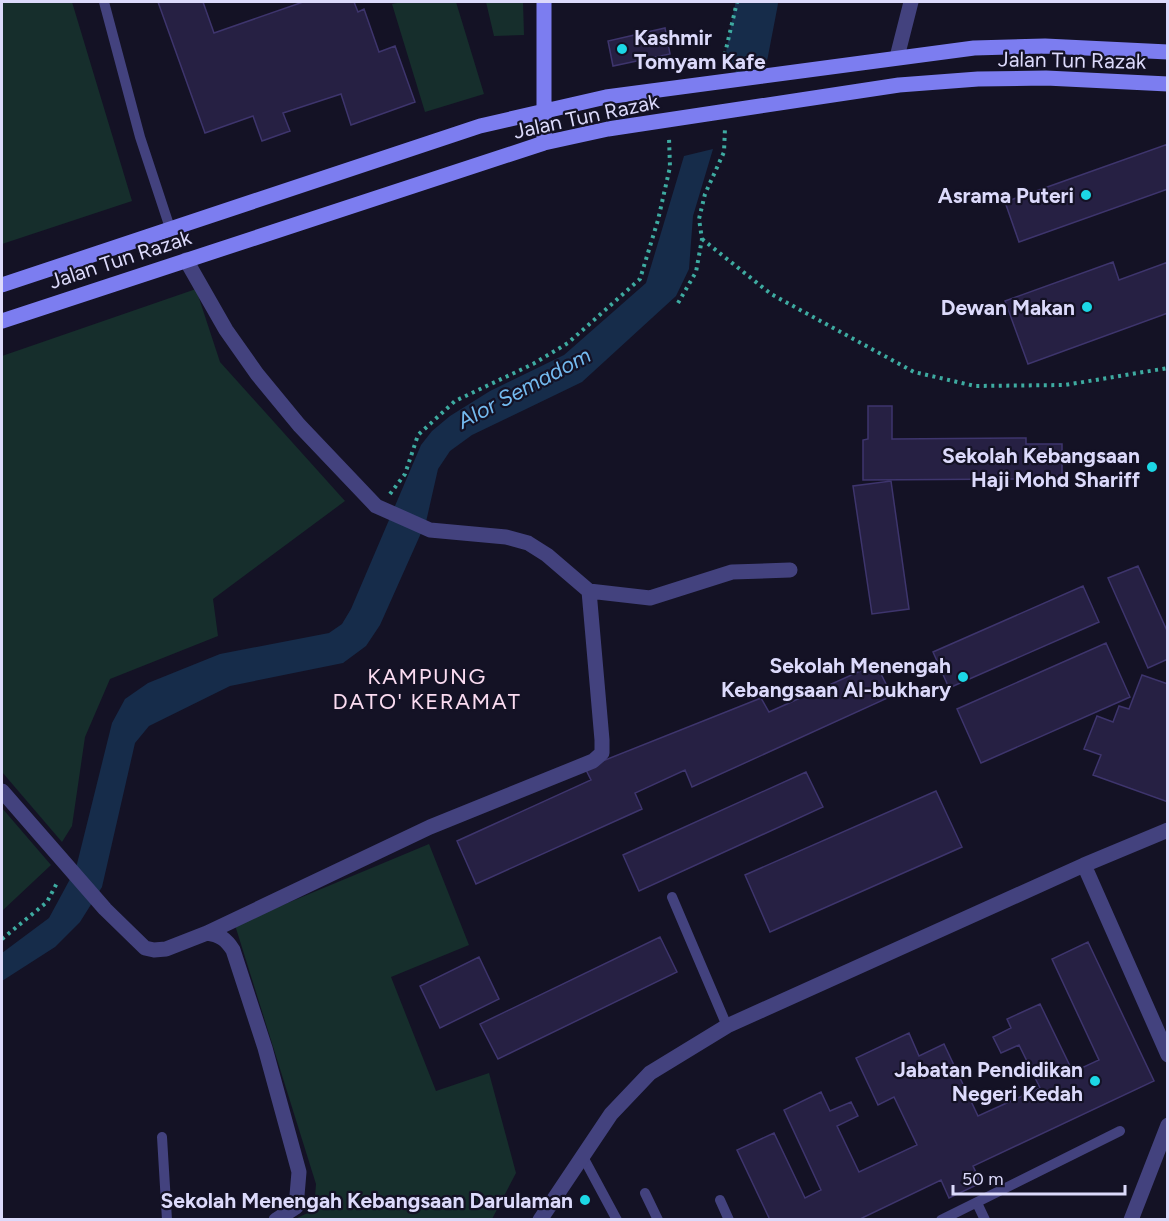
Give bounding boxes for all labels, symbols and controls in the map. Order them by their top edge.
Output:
place label: Kashmir Tomyam Kafe [634,25,766,74]
marker: Kashmir Tomyam Kafe [615,42,629,56]
street label: Jalan Tun Razak [998,46,1147,74]
street label: Jalan Tun Razak [511,88,662,144]
place label: Asrama Puteri [938,183,1074,208]
marker: Asrama Puteri [1079,188,1093,202]
street label: Jalan Tun Razak [46,224,195,294]
place label: Dewan Makan [941,295,1075,320]
marker: Dewan Makan [1080,300,1094,314]
water label: Alor Semadom [452,341,596,435]
place label: Sekolah Kebangsaan Haji Mohd Shariff [942,443,1141,492]
marker: Sekolah Kebangsaan Haji Mohd Shariff [1145,460,1159,474]
place label: Sekolah Menengah Kebangsaan Al-bukhary [721,653,952,702]
district label: KAMPUNG DATO' KERAMAT [333,663,521,715]
marker: Sekolah Menengah Kebangsaan Al-bukhary [956,670,970,684]
place label: Jabatan Pendidikan Negeri Kedah [894,1057,1083,1106]
marker: Jabatan Pendidikan Negeri Kedah [1088,1074,1102,1088]
scale bar [953,1158,1126,1196]
text: 50 m [962,1168,1004,1190]
place label: Sekolah Menengah Kebangsaan Darulaman [161,1188,573,1213]
marker: Sekolah Menengah Kebangsaan Darulaman [578,1193,592,1207]

